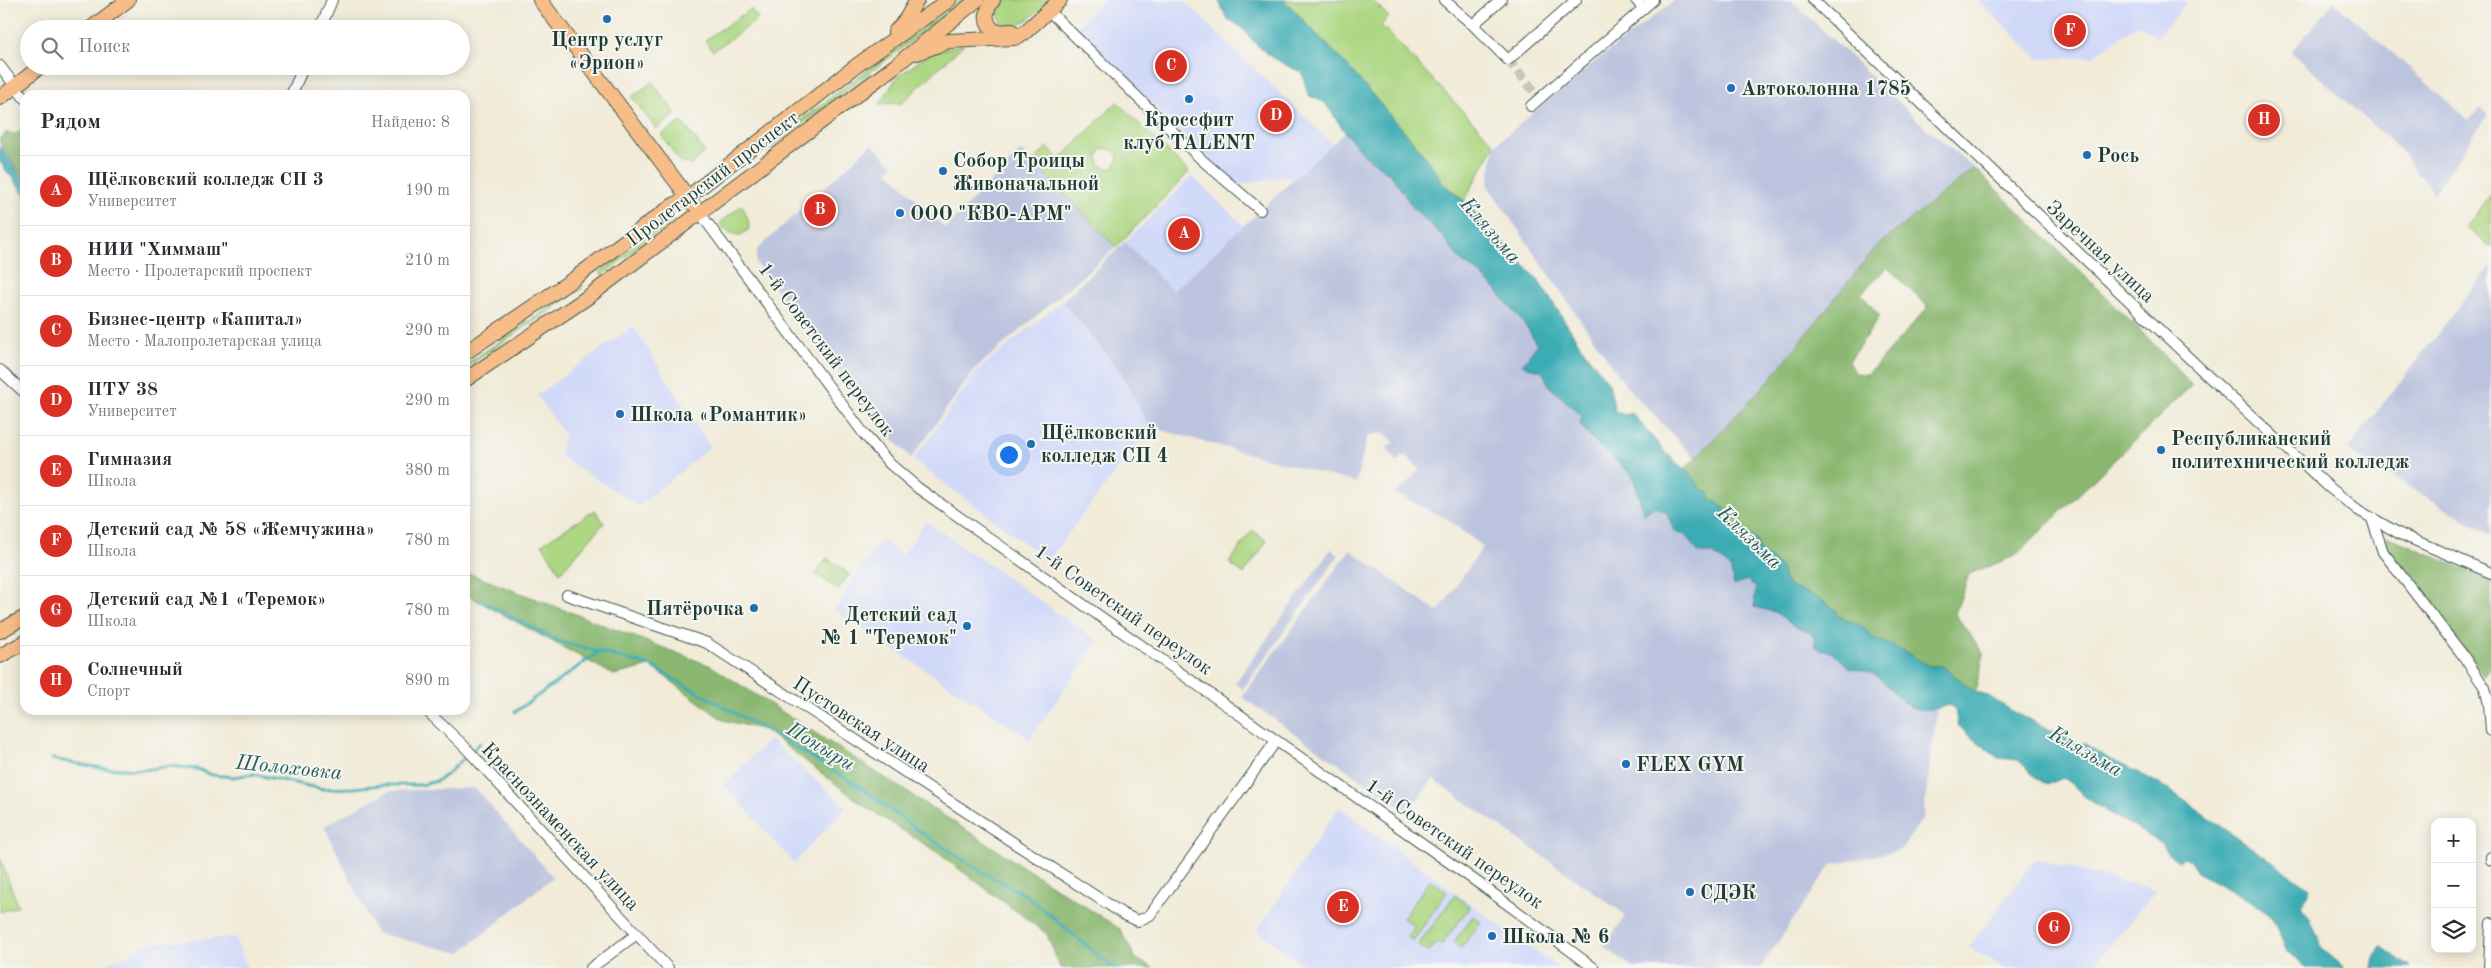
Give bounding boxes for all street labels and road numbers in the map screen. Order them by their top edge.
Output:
street label: Пролетарский проспект [623,108,803,251]
street label: Заречная улица [2042,197,2158,308]
street label: 1-й Советский переулок [754,260,897,441]
street label: 1-й Советский переулок [1030,542,1215,680]
street label: Пустовская улица [789,674,933,777]
street label: Краснознаменская улица [477,740,642,915]
street label: 1-й Советский переулок [1361,776,1546,914]

